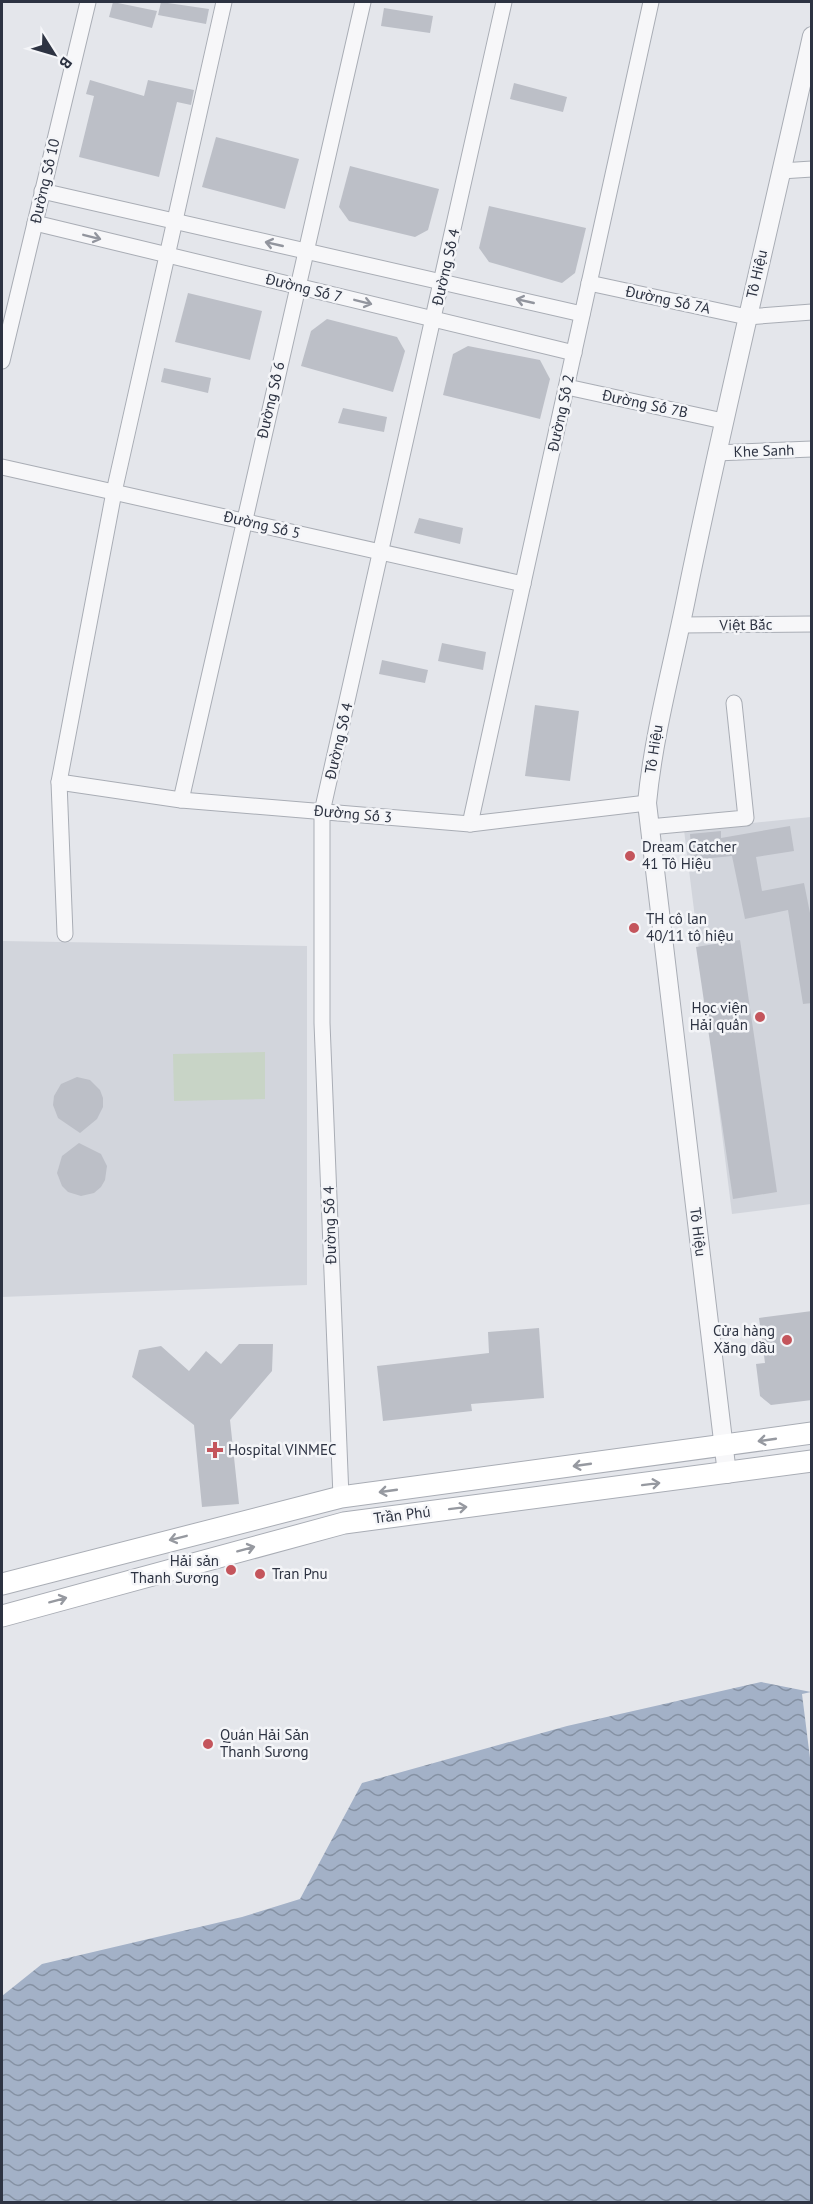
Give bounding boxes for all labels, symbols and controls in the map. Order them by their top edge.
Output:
north arrow [24,24,84,84]
text: B [55,53,77,73]
street label: Đường Số 10 [25,137,63,226]
street label: Đường Số 4 [427,227,464,308]
one-way arrow [82,231,101,243]
one-way arrow [265,238,284,249]
street label: Tô Hiệu [742,248,771,300]
street label: Đường Số 7 [263,269,344,306]
street label: Đường Số 7A [623,281,712,318]
one-way arrow [516,295,535,307]
one-way arrow [353,296,372,308]
street label: Đường Số 6 [252,360,289,441]
street label: Đường Số 2 [543,373,578,454]
street label: Đường Số 7B [600,385,690,422]
street label: Khe Sanh [733,440,795,461]
street label: Đường Số 5 [221,506,302,543]
street label: Việt Bắc [718,615,773,634]
street label: Đường Số 4 [320,701,357,782]
street label: Tô Hiệu [640,723,667,775]
street label: Đường Số 3 [312,801,393,826]
place label: Dream Catcher 41 Tô Hiệu [642,837,737,873]
marker: Dream Catcher 41 Tô Hiệu [623,849,637,863]
place label: TH cô lan 40/11 tô hiệu [646,909,734,945]
marker: TH cô lan 40/11 tô hiệu [627,921,641,935]
place label: Học viện Hải quân [690,998,748,1034]
marker: Học viện Hải quân [753,1010,767,1024]
street label: Đường Số 4 [319,1186,340,1265]
street label: Tô Hiệu [686,1206,711,1258]
place label: Cửa hàng Xăng dầu [713,1321,775,1357]
marker: Cửa hàng Xăng dầu [780,1333,794,1347]
one-way arrow [758,1434,778,1445]
place label: Hospital VINMEC [228,1440,336,1459]
marker: Hospital VINMEC [206,1441,224,1459]
one-way arrow [572,1459,592,1470]
one-way arrow [641,1478,661,1489]
one-way arrow [379,1485,399,1496]
street label: Trần Phú [372,1502,431,1527]
one-way arrow [447,1502,467,1513]
one-way arrow [169,1533,188,1545]
one-way arrow [236,1543,255,1554]
place label: Hải sản Thanh Sương [131,1551,219,1587]
marker: Hải sản Thanh Sương [224,1563,238,1577]
place label: Tran Pnu [272,1564,328,1583]
marker: Tran Pnu [253,1567,267,1581]
one-way arrow [48,1594,67,1605]
place label: Quán Hải Sản Thanh Sương [220,1725,309,1761]
marker: Quán Hải Sản Thanh Sương [201,1737,215,1751]

